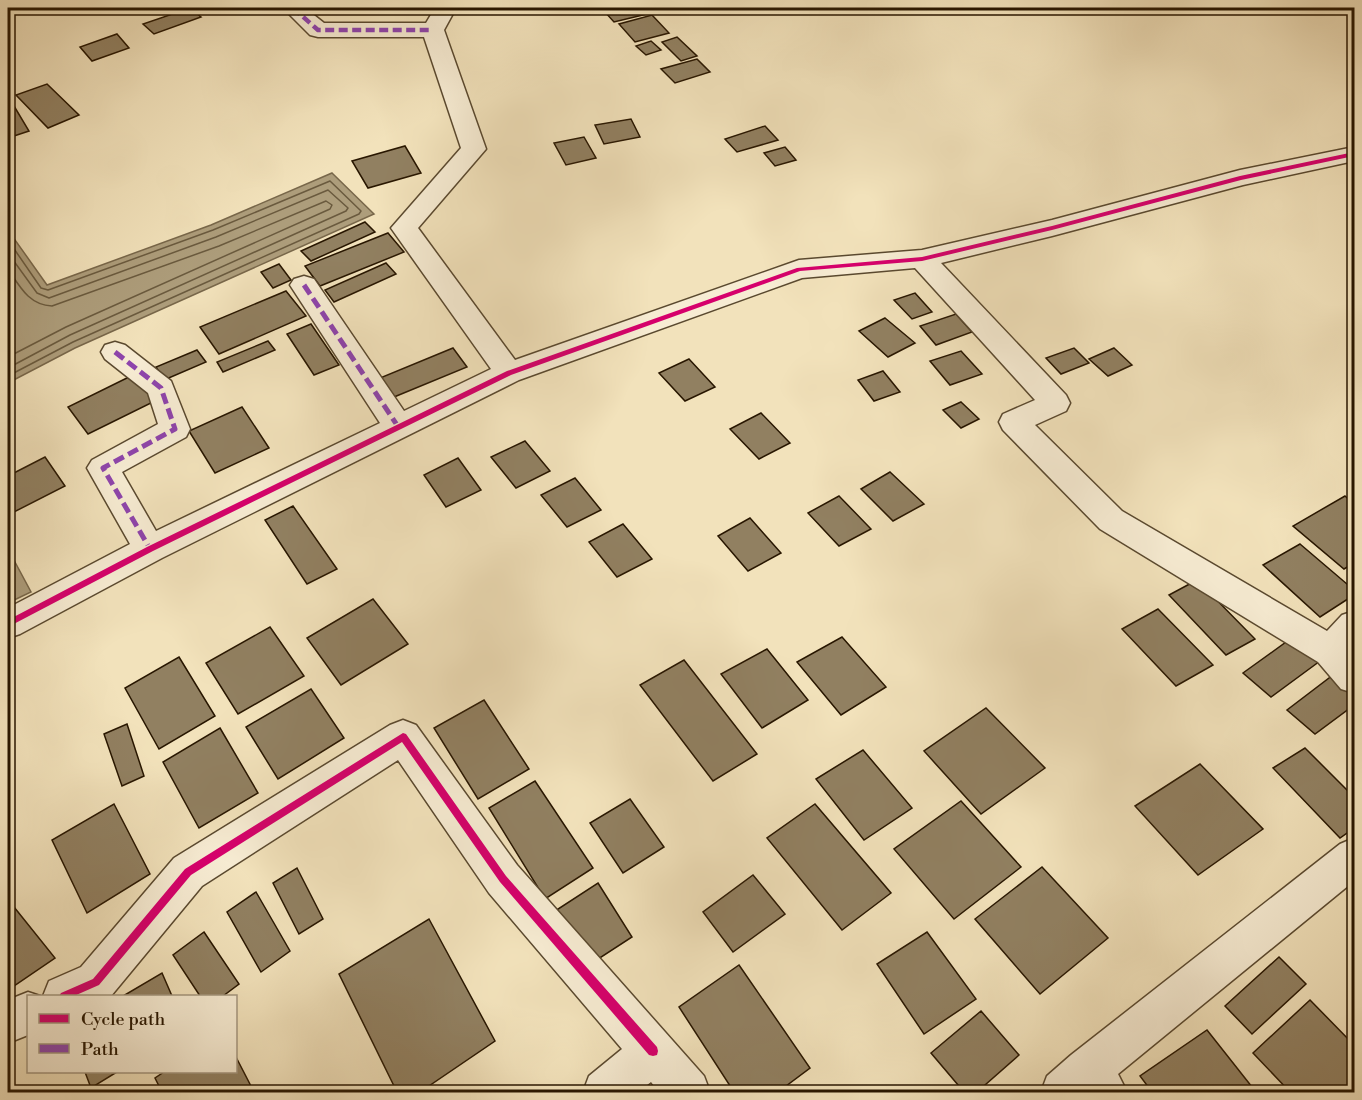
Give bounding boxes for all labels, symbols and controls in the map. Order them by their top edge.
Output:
legend [27,995,237,1073]
text: Cycle path [81,1008,165,1031]
text: Path [81,1038,119,1061]

